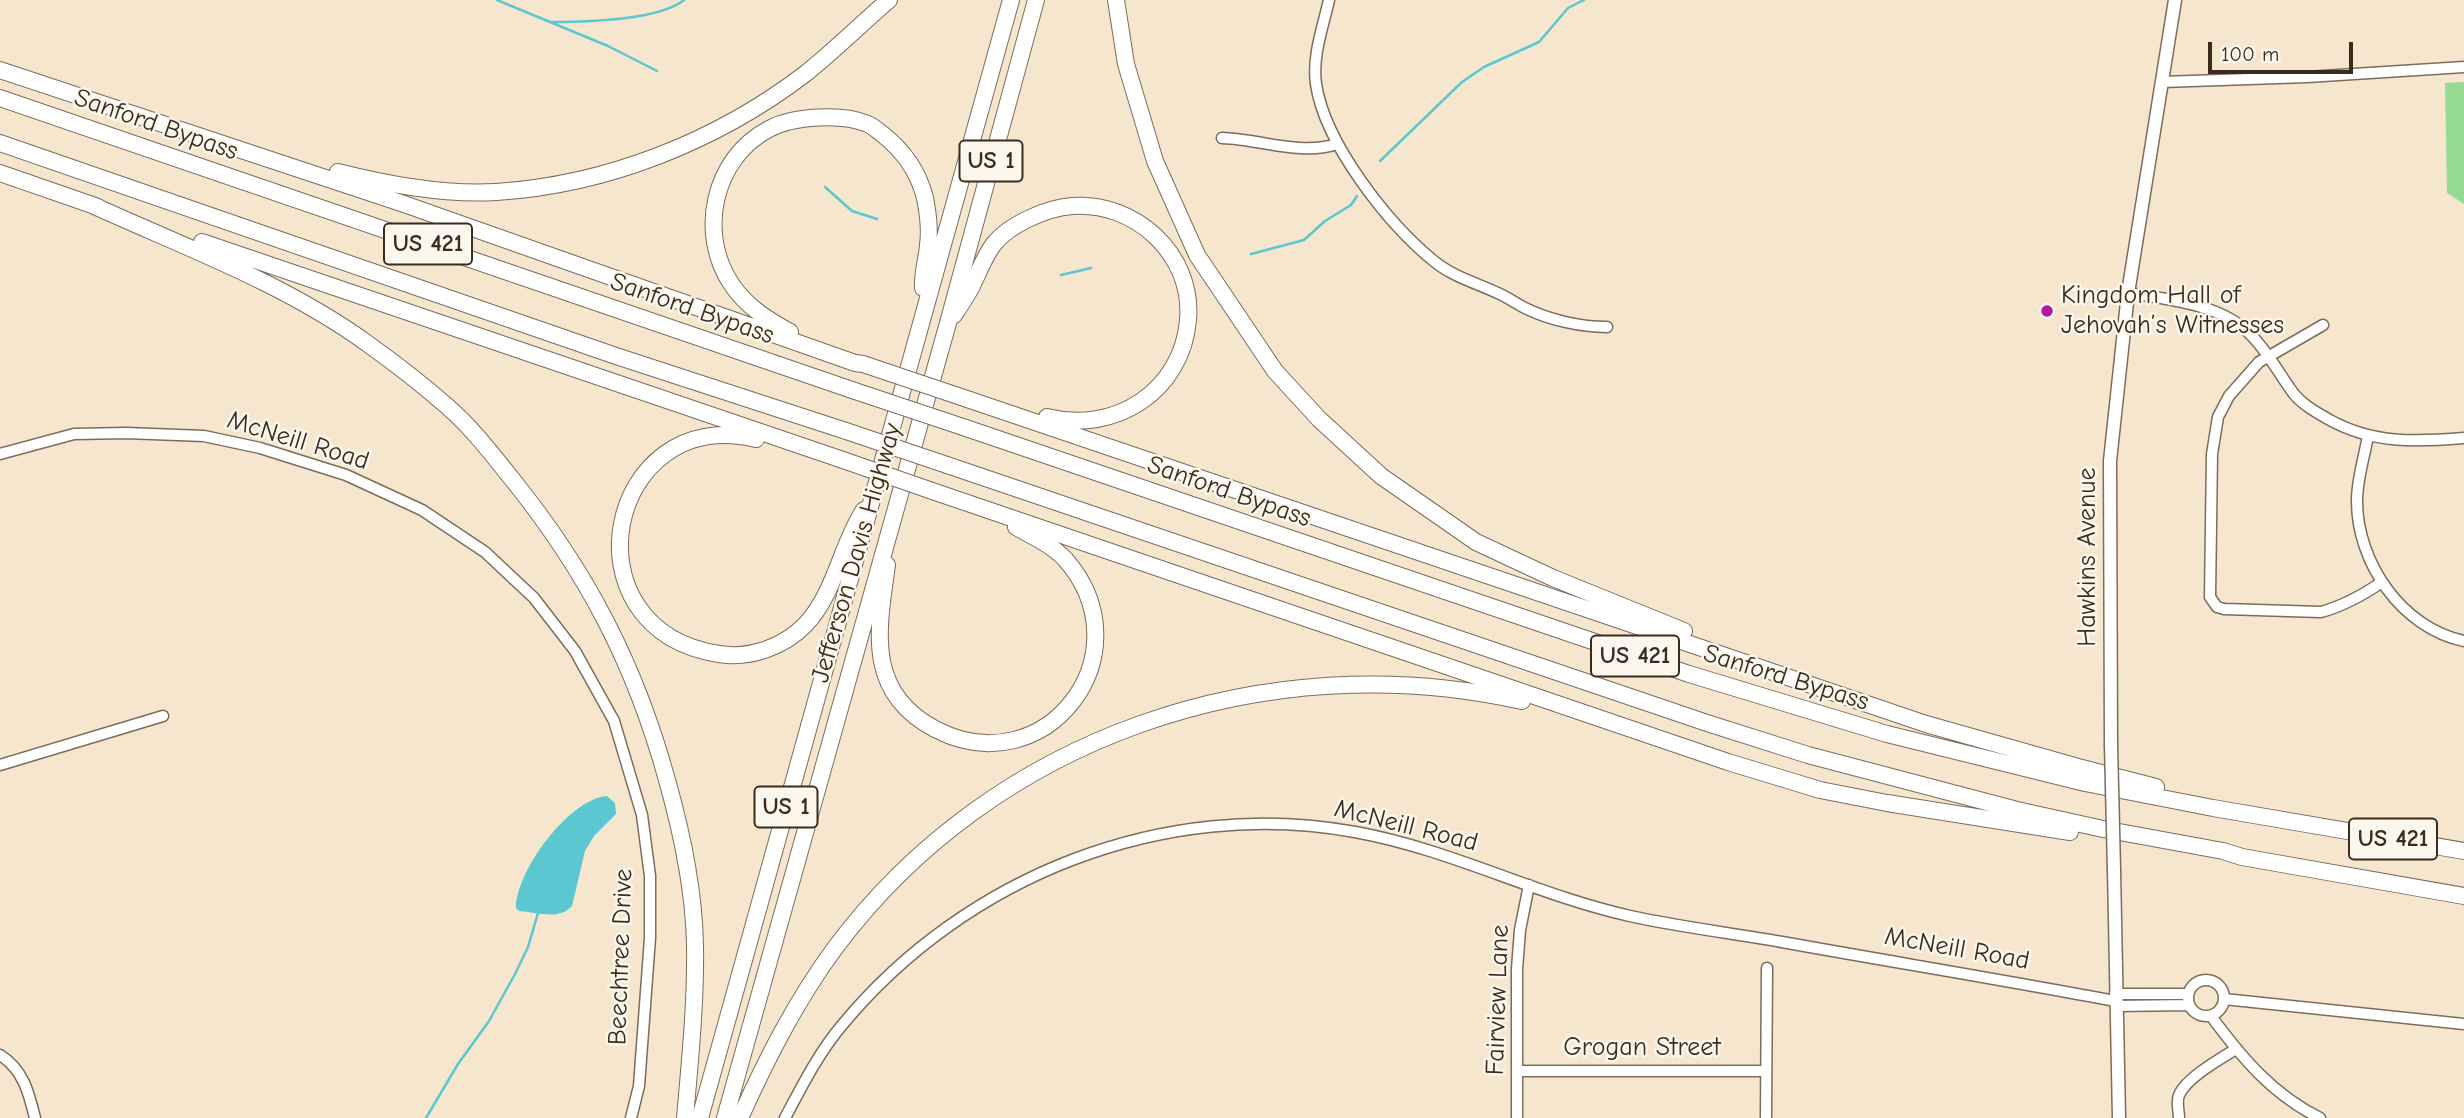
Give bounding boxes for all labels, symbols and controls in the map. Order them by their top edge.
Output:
scale bar [2212,28,2357,72]
text: 100 m [2221,42,2279,66]
street label: Sanford Bypass [70,82,242,168]
road number: US 1 [960,140,1023,182]
road number: US 421 [384,224,472,264]
street label: Sanford Bypass [606,266,778,352]
place label: Kingdom Hall of Jehovah’s Witnesses [2061,280,2284,342]
marker: Kingdom Hall of Jehovah’s Witnesses [2039,303,2055,319]
street label: McNeill Road [223,405,373,477]
street label: Jefferson Davis Highway [805,420,909,686]
street label: Sanford Bypass [1143,449,1315,535]
street label: Hawkins Avenue [2072,467,2104,647]
road number: US 421 [1591,636,1679,676]
street label: Sanford Bypass [1700,638,1872,718]
road number: US 1 [754,786,818,828]
street label: McNeill Road [1331,793,1481,859]
road number: US 421 [2349,818,2437,860]
street label: Beechtree Drive [602,868,640,1046]
street label: McNeill Road [1882,921,2032,977]
street label: Fairview Lane [1480,924,1516,1076]
street label: Grogan Street [1563,1032,1721,1064]

